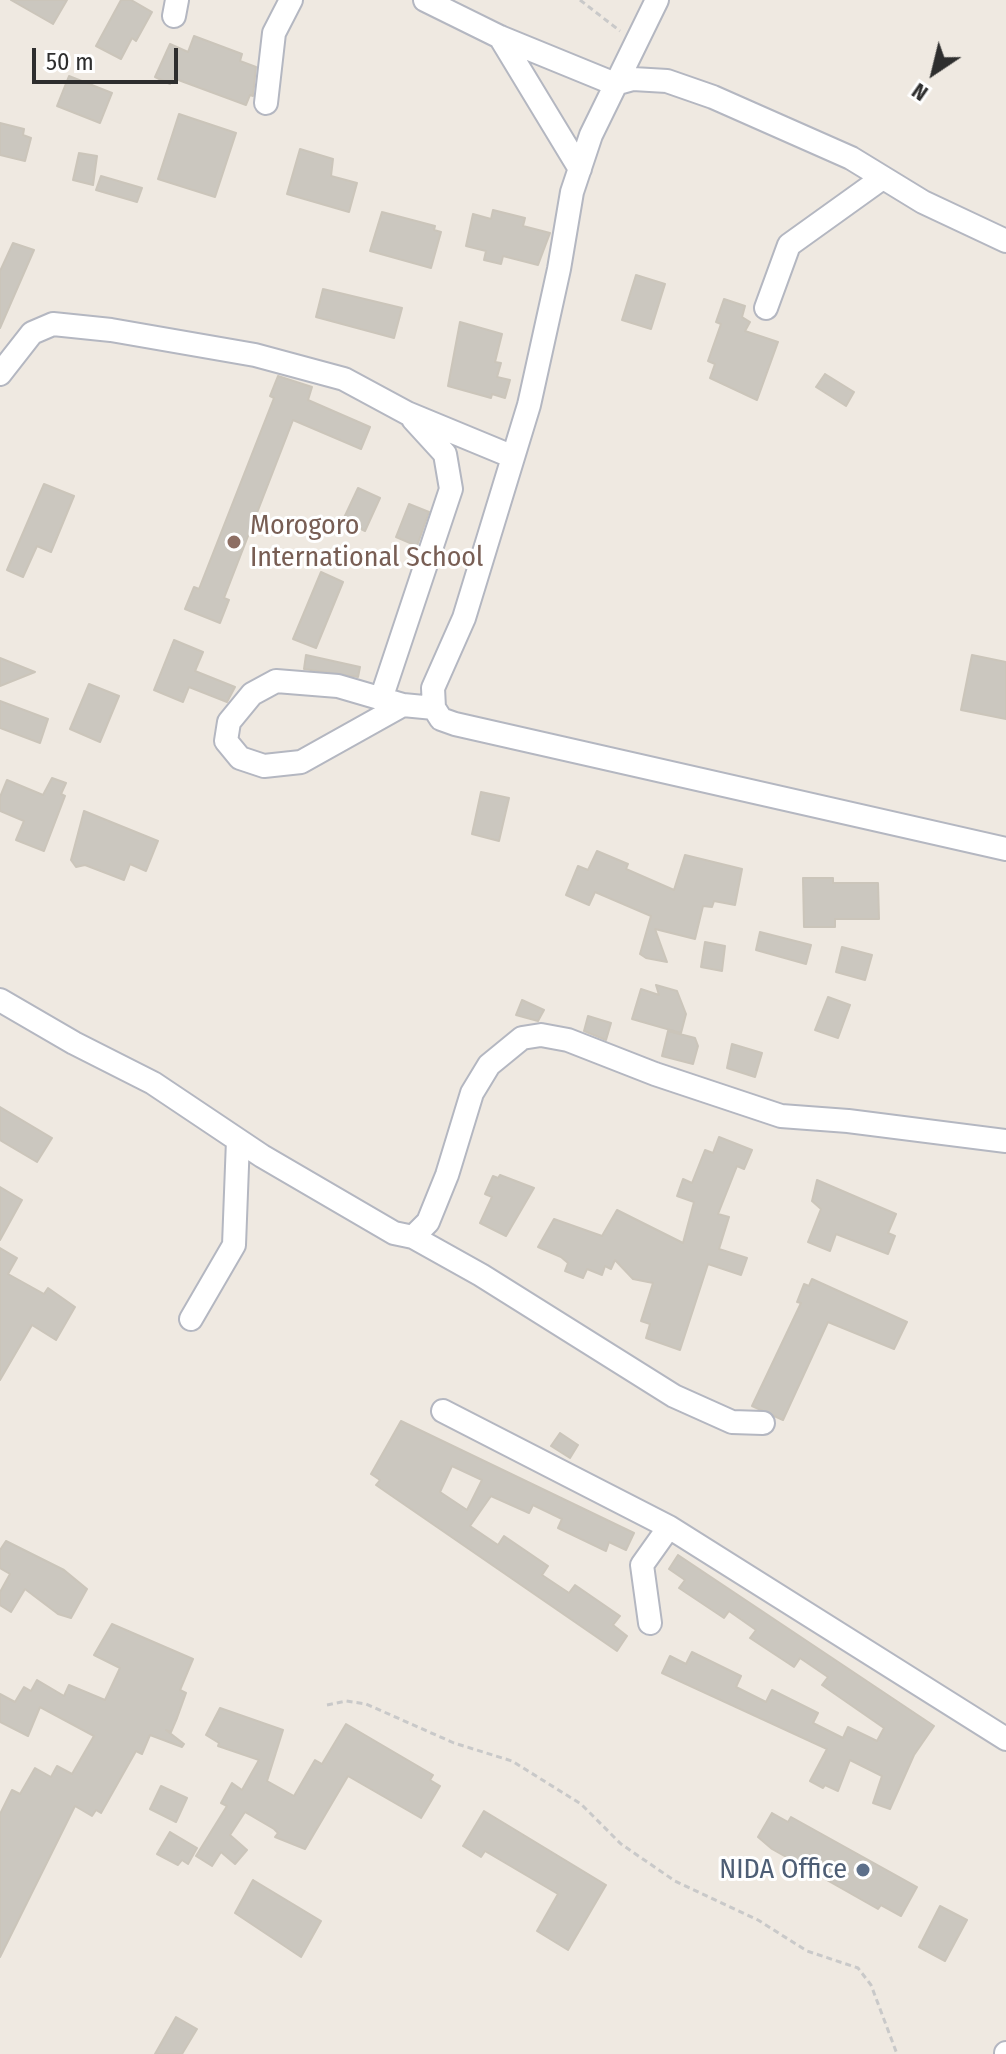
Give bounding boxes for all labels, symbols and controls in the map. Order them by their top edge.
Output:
scale bar [36,32,182,82]
north arrow [894,32,974,112]
text: 50 m [46,48,94,76]
text: N [907,77,933,107]
place label: Morogoro International School [250,509,483,575]
marker: Morogoro International School [225,533,243,551]
place label: NIDA Office [719,1853,847,1887]
marker: NIDA Office [854,1861,872,1879]

